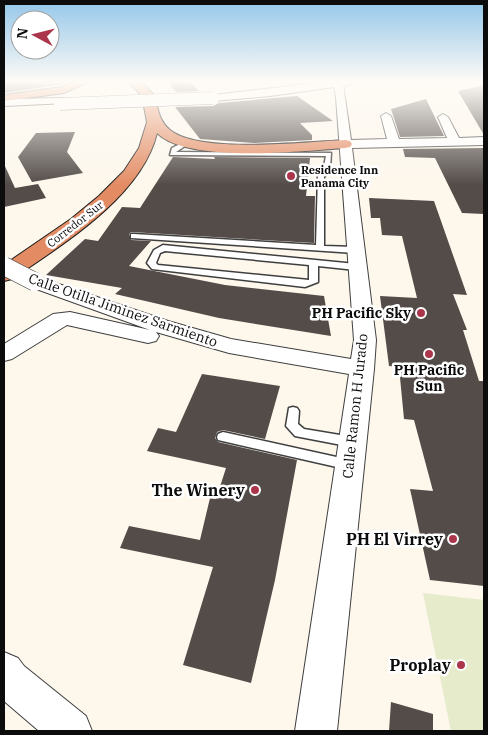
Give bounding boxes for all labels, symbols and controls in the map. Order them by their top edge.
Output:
north arrow [10,10,60,60]
text: N [12,27,32,40]
place label: Residence Inn Panama City [301,163,378,190]
marker: Residence Inn Panama City [285,170,297,182]
street label: Corredor Sur [44,198,106,250]
street label: Calle Otilla Jiminez Sarmiento [26,269,220,351]
place label: PH Pacific Sky [312,304,411,322]
marker: PH Pacific Sky [415,307,427,319]
street label: Calle Ramon H Jurado [338,332,372,479]
marker: PH Pacific Sun [423,348,435,360]
place label: PH Pacific Sun [394,361,465,395]
place label: The Winery [152,480,246,500]
marker: The Winery [249,484,261,496]
place label: PH El Virrey [346,529,444,549]
marker: PH El Virrey [447,533,459,545]
place label: Proplay [390,655,452,675]
marker: Proplay [455,659,467,671]

